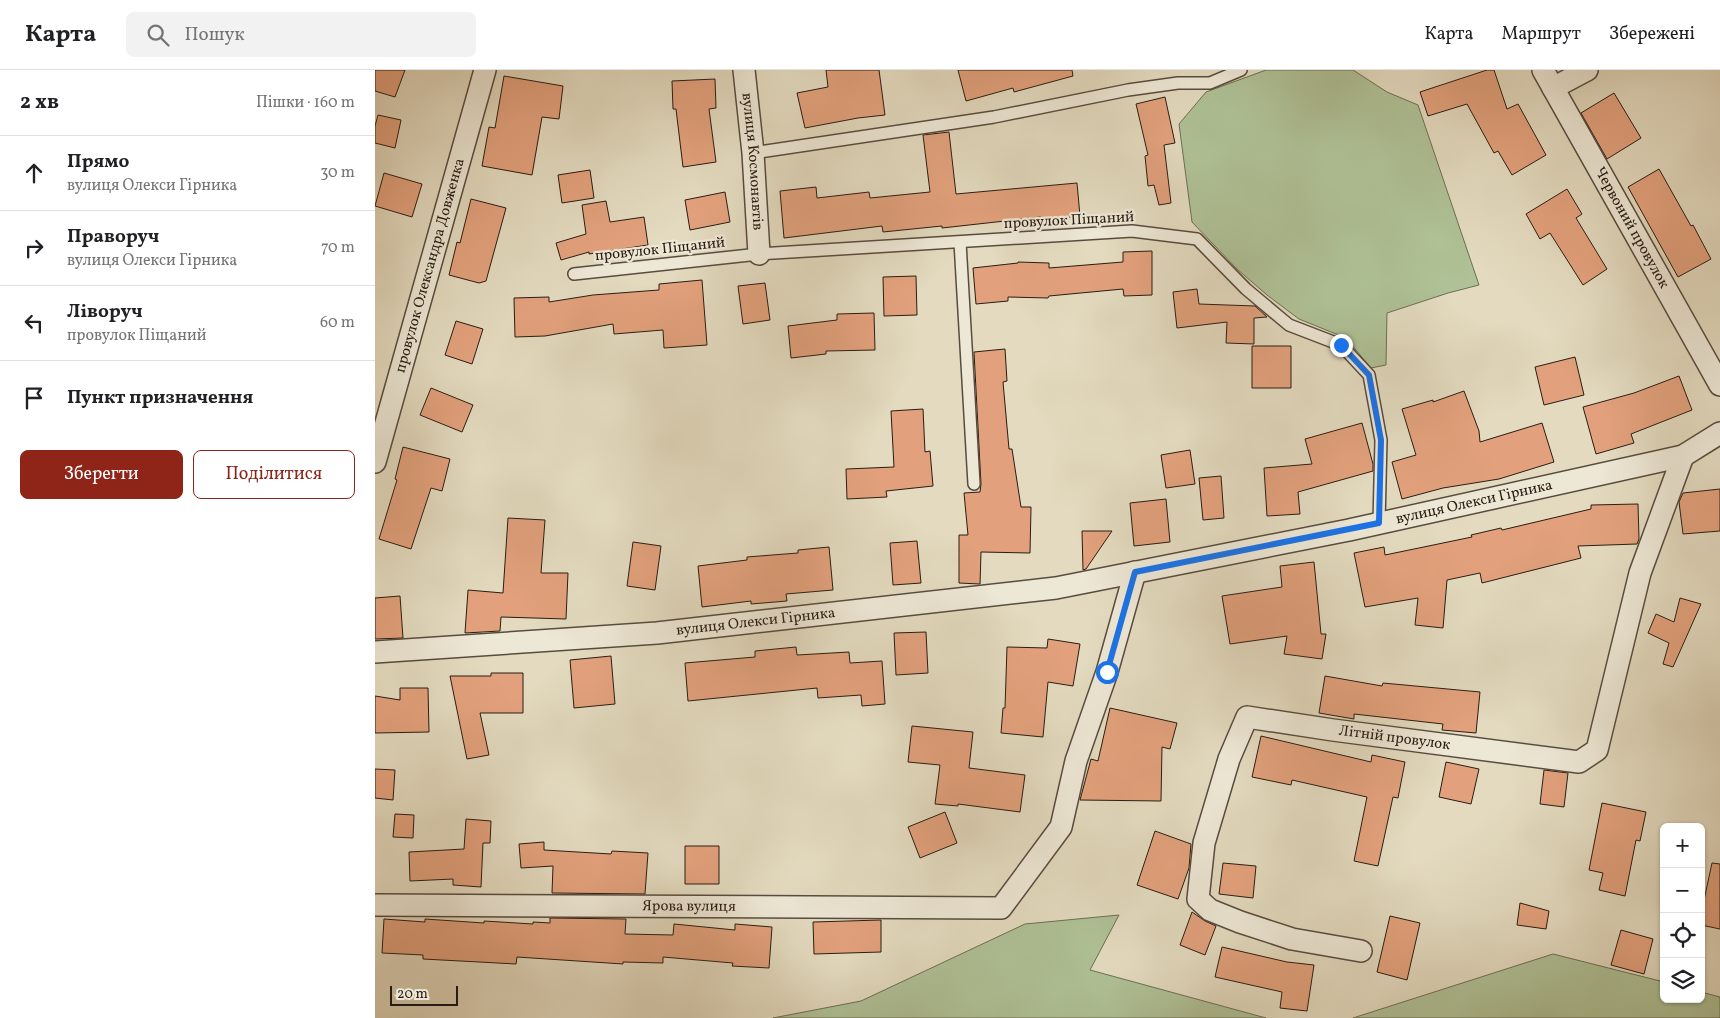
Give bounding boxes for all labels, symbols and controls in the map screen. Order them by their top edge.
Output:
search box [126,12,476,57]
text: Карта [25,18,96,52]
icon: search [144,21,172,49]
text: Пошук [184,22,245,48]
text: Карта [1425,22,1473,47]
text: Маршрут [1501,22,1581,47]
text: Збережені [1609,22,1695,47]
text: 2 хв [20,88,59,117]
text: Пішки · 160 m [256,92,355,114]
street label: вулиця Космонавтів [736,92,768,231]
text: Прямо [67,149,129,175]
street label: провулок Олександра Довженка [390,156,470,375]
icon: ahead [20,159,48,187]
text: 30 m [320,162,355,184]
street label: Червоний провулок [1589,163,1674,292]
text: вулиця Олекси Гірника [67,175,237,197]
street label: провулок Піщаний [1003,207,1135,235]
text: Праворуч [67,224,159,250]
street label: провулок Піщаний [594,233,726,267]
icon: right [20,234,48,262]
text: 70 m [321,237,355,259]
text: вулиця Олекси Гірника [67,250,237,272]
text: Ліворуч [67,299,142,325]
icon: left [20,309,48,337]
text: 60 m [320,312,355,334]
text: провулок Піщаний [67,325,206,347]
route end [1330,334,1353,357]
icon: arrive [20,384,48,412]
text: Пункт призначення [67,385,253,411]
button: Зберегти [20,450,183,499]
button: Поділитися [193,450,355,499]
street label: вулиця Олекси Гірника [1394,475,1554,530]
street label: вулиця Олекси Гірника [675,602,836,641]
route start [1096,661,1119,684]
street label: Літній провулок [1337,720,1452,756]
map controls [1660,823,1705,1003]
button: + [1660,823,1705,868]
button: − [1660,868,1705,913]
street label: Ярова вулиця [642,896,736,917]
button: locate [1660,913,1705,958]
button: layers [1660,958,1705,1003]
scale bar [390,983,457,1006]
text: 20 m [397,985,428,1004]

